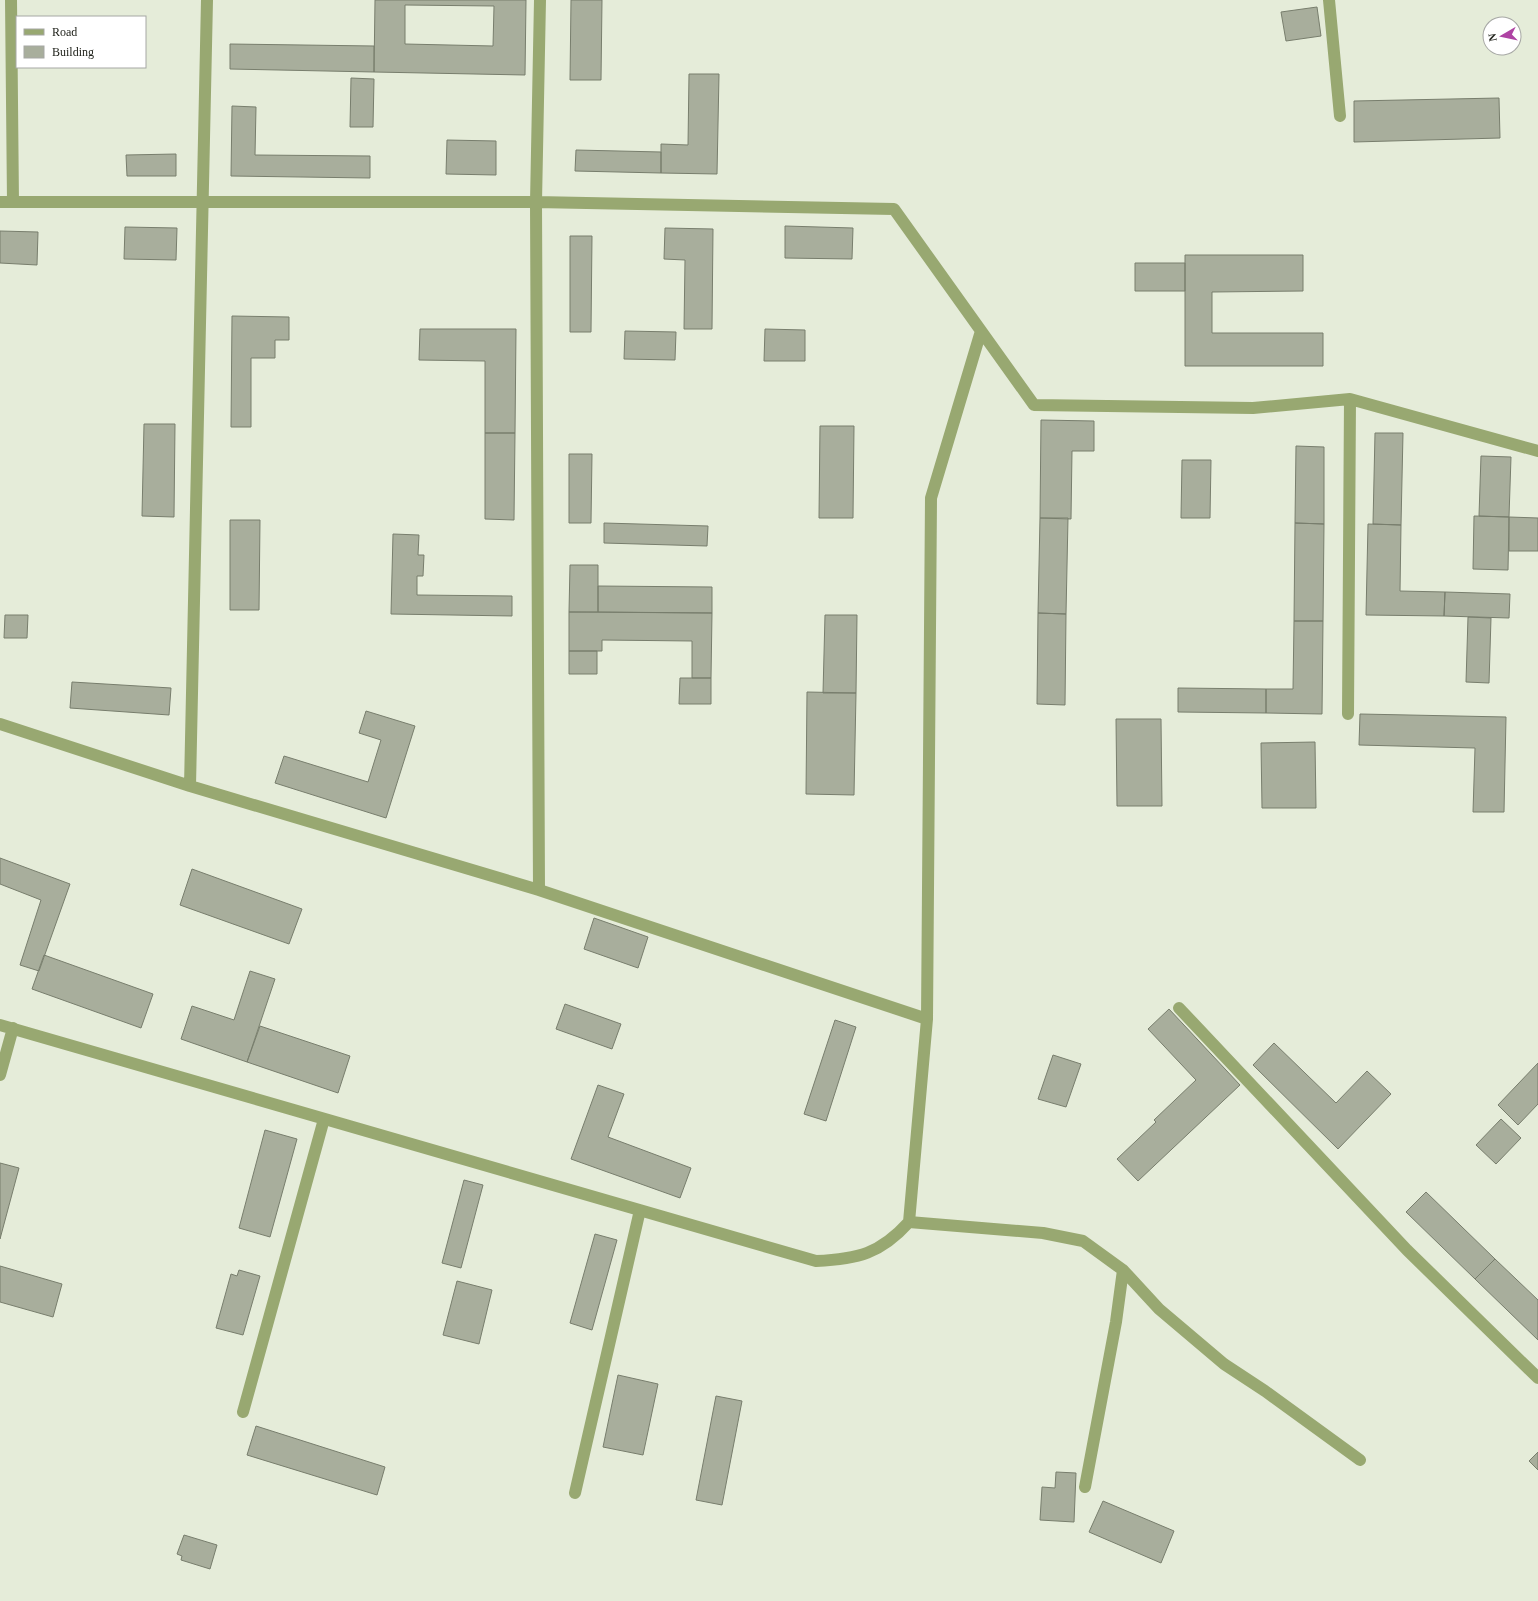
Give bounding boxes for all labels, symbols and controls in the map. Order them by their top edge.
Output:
legend [16,16,146,68]
north arrow [1482,16,1522,56]
text: Road [52,25,77,39]
text: N [1486,33,1499,42]
text: Building [52,45,94,59]

